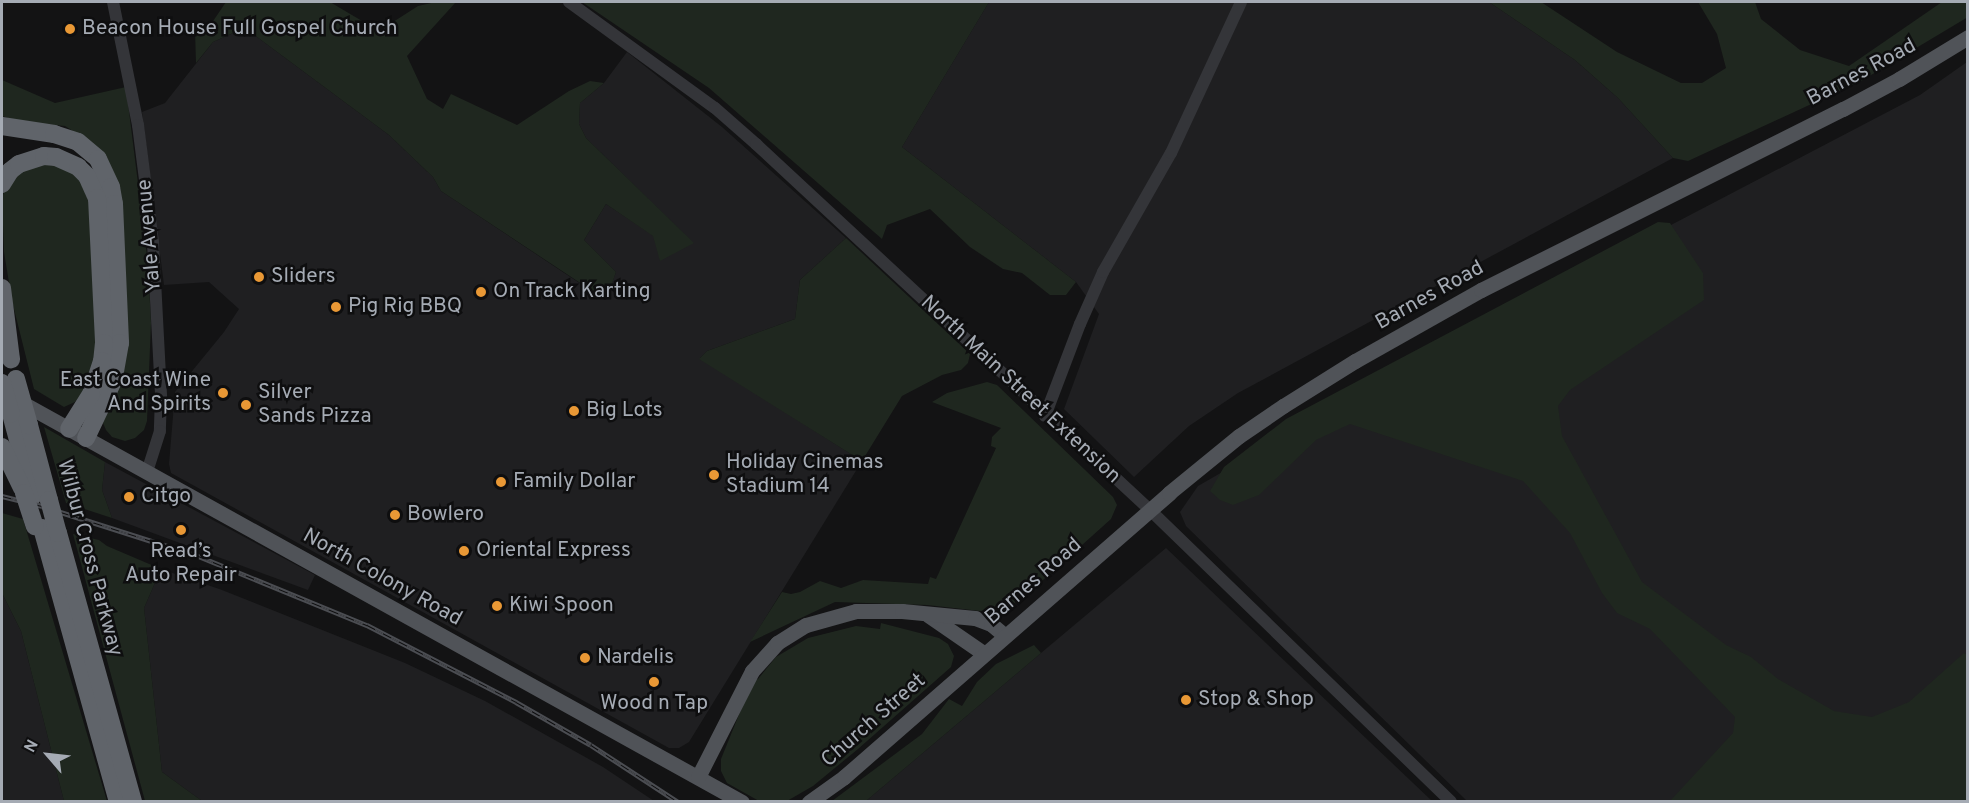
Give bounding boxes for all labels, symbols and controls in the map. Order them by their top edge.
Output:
place label: Beacon House Full Gospel Church [82,16,398,42]
marker: Beacon House Full Gospel Church [63,22,77,36]
street label: Barnes Road [1803,34,1921,112]
street label: Yale Avenue [132,178,168,294]
street label: Barnes Road [1371,256,1489,336]
place label: Sliders [271,264,336,290]
marker: Sliders [252,270,266,284]
place label: On Track Karting [493,279,651,305]
marker: On Track Karting [474,285,488,299]
street label: North Main Street Extension [915,291,1125,489]
place label: Pig Rig BBQ [348,294,462,320]
marker: Pig Rig BBQ [329,300,343,314]
place label: East Coast Wine And Spirits [59,368,211,418]
place label: Silver Sands Pizza [258,380,371,430]
marker: East Coast Wine And Spirits [216,386,230,400]
marker: Silver Sands Pizza [239,398,253,412]
place label: Big Lots [586,398,663,424]
marker: Big Lots [567,404,581,418]
place label: Holiday Cinemas Stadium 14 [726,450,883,500]
street label: Wilbur Cross Parkway [51,457,127,659]
marker: Holiday Cinemas Stadium 14 [707,468,721,482]
place label: Family Dollar [513,469,635,495]
marker: Family Dollar [494,475,508,489]
place label: Citgo [141,484,191,510]
marker: Citgo [122,490,136,504]
place label: Bowlero [407,502,484,528]
marker: Bowlero [388,508,402,522]
marker: Read’s Auto Repair [174,523,188,537]
street label: North Colony Road [298,524,466,632]
street label: Barnes Road [980,533,1088,631]
place label: Oriental Express [476,538,631,564]
place label: Read’s Auto Repair [125,539,237,589]
marker: Oriental Express [457,544,471,558]
place label: Kiwi Spoon [509,593,614,619]
marker: Kiwi Spoon [490,599,504,613]
place label: Nardelis [597,645,674,671]
marker: Nardelis [578,651,592,665]
street label: Church Street [817,669,931,773]
marker: Wood n Tap [647,675,661,689]
place label: Stop & Shop [1198,687,1314,713]
place label: Wood n Tap [600,691,708,717]
marker: Stop & Shop [1179,693,1193,707]
north arrow [18,725,78,785]
text: N [21,737,44,756]

